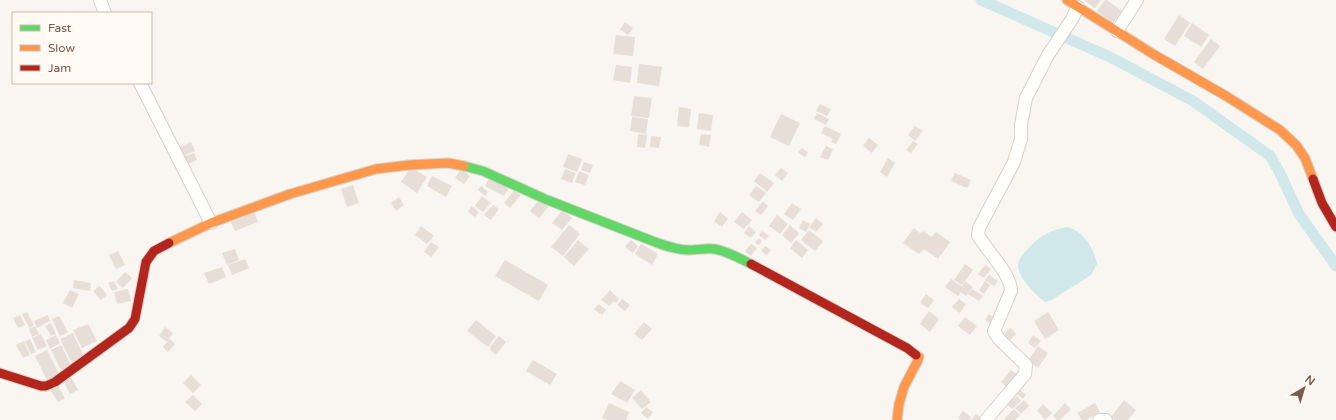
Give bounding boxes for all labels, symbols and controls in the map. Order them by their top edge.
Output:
legend [12,12,152,84]
text: Fast [48,21,72,35]
text: Slow [48,41,75,55]
text: Jam [48,61,71,75]
north arrow [1284,368,1324,408]
text: N [1302,373,1317,388]

